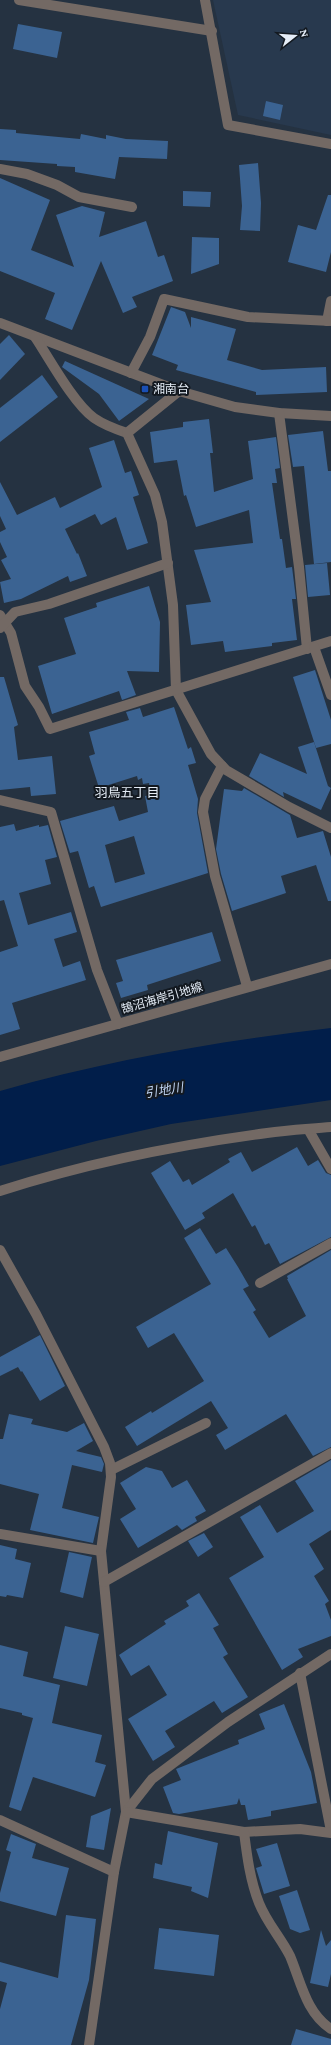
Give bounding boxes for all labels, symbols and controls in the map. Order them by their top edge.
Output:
north arrow [275,16,315,56]
text: N [298,28,312,39]
place label: 湘南台 [153,382,189,396]
marker: 湘南台 [140,384,150,394]
district label: 羽鳥五丁目 [94,785,160,800]
street label: 鵠沼海岸引地線 [120,980,204,1016]
water label: 引地川 [144,1079,186,1100]

